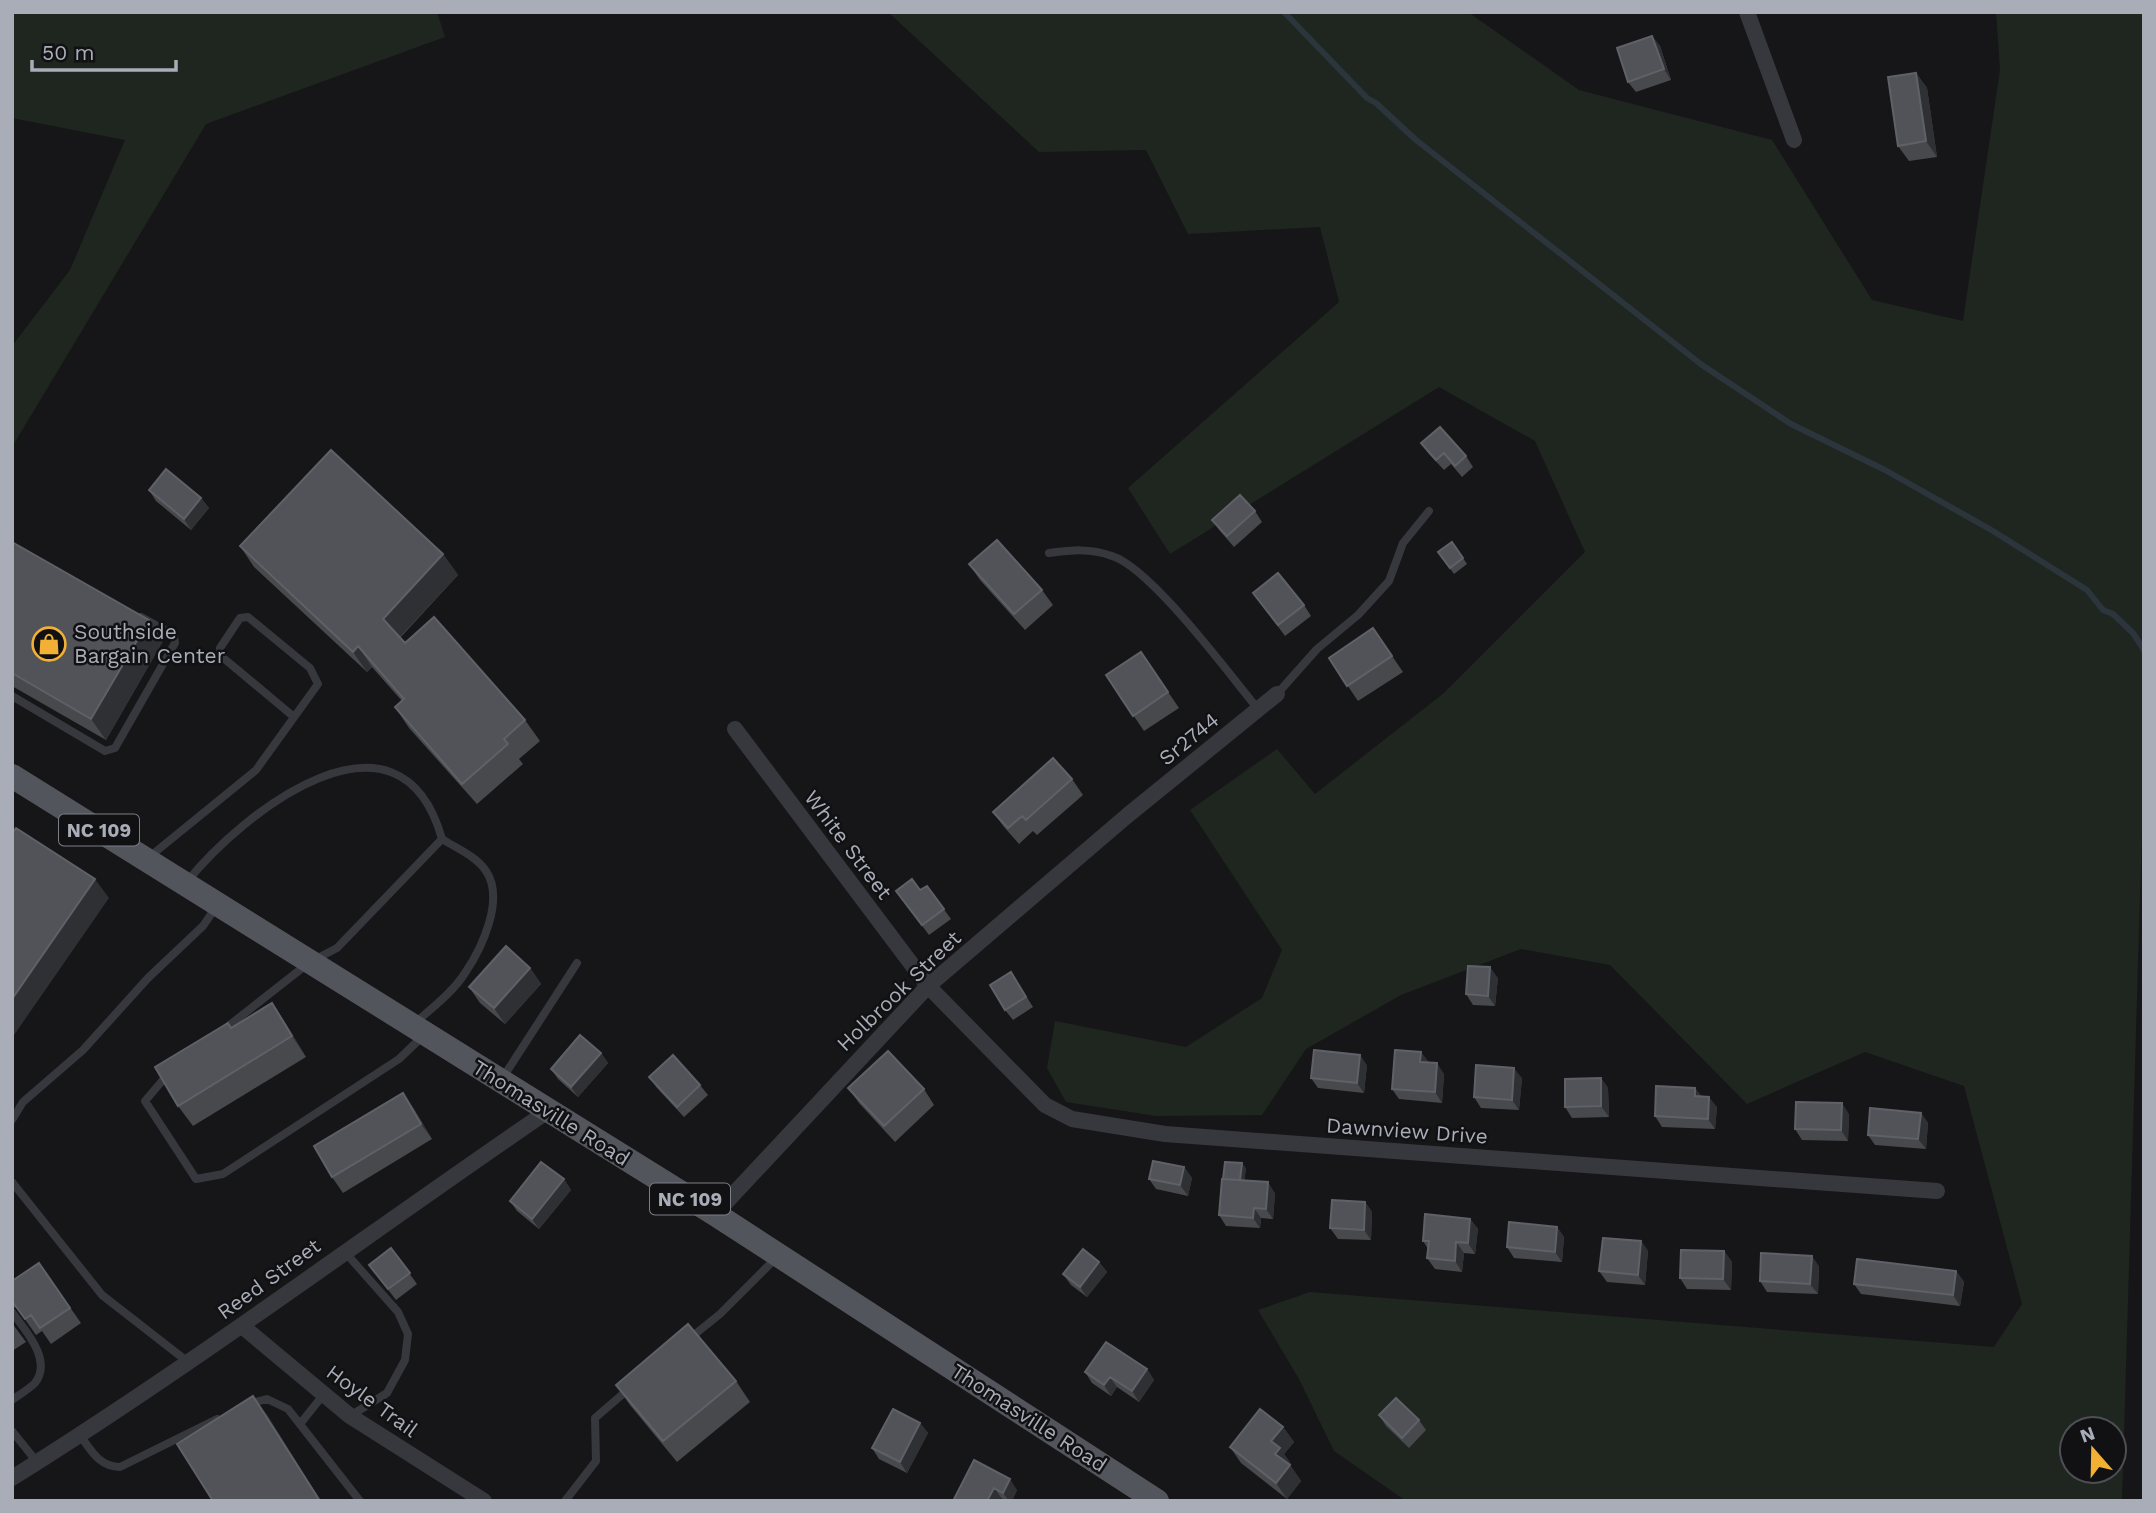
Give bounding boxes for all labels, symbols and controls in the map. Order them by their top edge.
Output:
scale bar [32,28,175,72]
text: 50 m [42,40,94,65]
place label: Southside Bargain Center [74,619,226,668]
shop icon: Southside Bargain Center [30,625,68,663]
street label: Sr2744 [1154,707,1224,770]
street label: White Street [799,785,898,904]
road number: NC 109 [59,814,139,846]
street label: Holbrook Street [831,925,966,1056]
street label: Thomasville Road [468,1054,634,1171]
street label: Dawnview Drive [1325,1112,1489,1149]
road number: NC 109 [650,1184,730,1214]
street label: Reed Street [212,1233,325,1324]
street label: Thomasville Road [947,1358,1112,1477]
street label: Hoyle Trail [322,1359,423,1442]
north arrow [2058,1415,2128,1485]
text: N [2077,1421,2098,1448]

